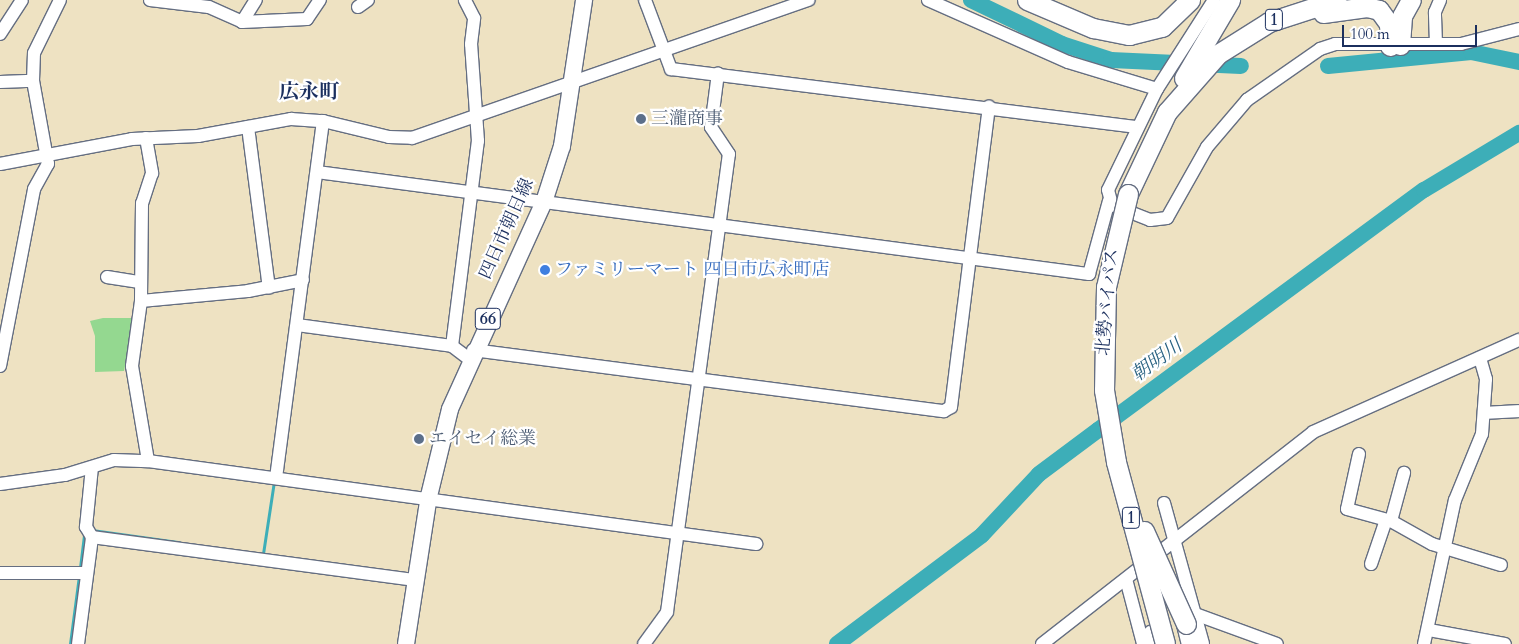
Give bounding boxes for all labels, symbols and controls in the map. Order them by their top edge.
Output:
road number: 1 [1264,6,1284,34]
scale bar [1344,15,1479,47]
text: 100 m [1350,24,1390,44]
district label: 広永町 [279,79,339,103]
place label: 三瀧商事 [651,108,723,130]
marker: 三瀧商事 [635,113,647,125]
street label: 四日市朝日線 [475,175,539,283]
street label: 北勢バイパス [1093,247,1123,357]
place label: ファミリーマート 四日市広永町店 [555,259,830,281]
marker: ファミリーマート 四日市広永町店 [539,264,551,276]
road number: 66 [474,306,502,332]
water label: 朝明川 [1127,335,1187,387]
place label: エイセイ総業 [429,428,537,450]
marker: エイセイ総業 [413,433,425,445]
road number: 1 [1121,504,1141,532]

